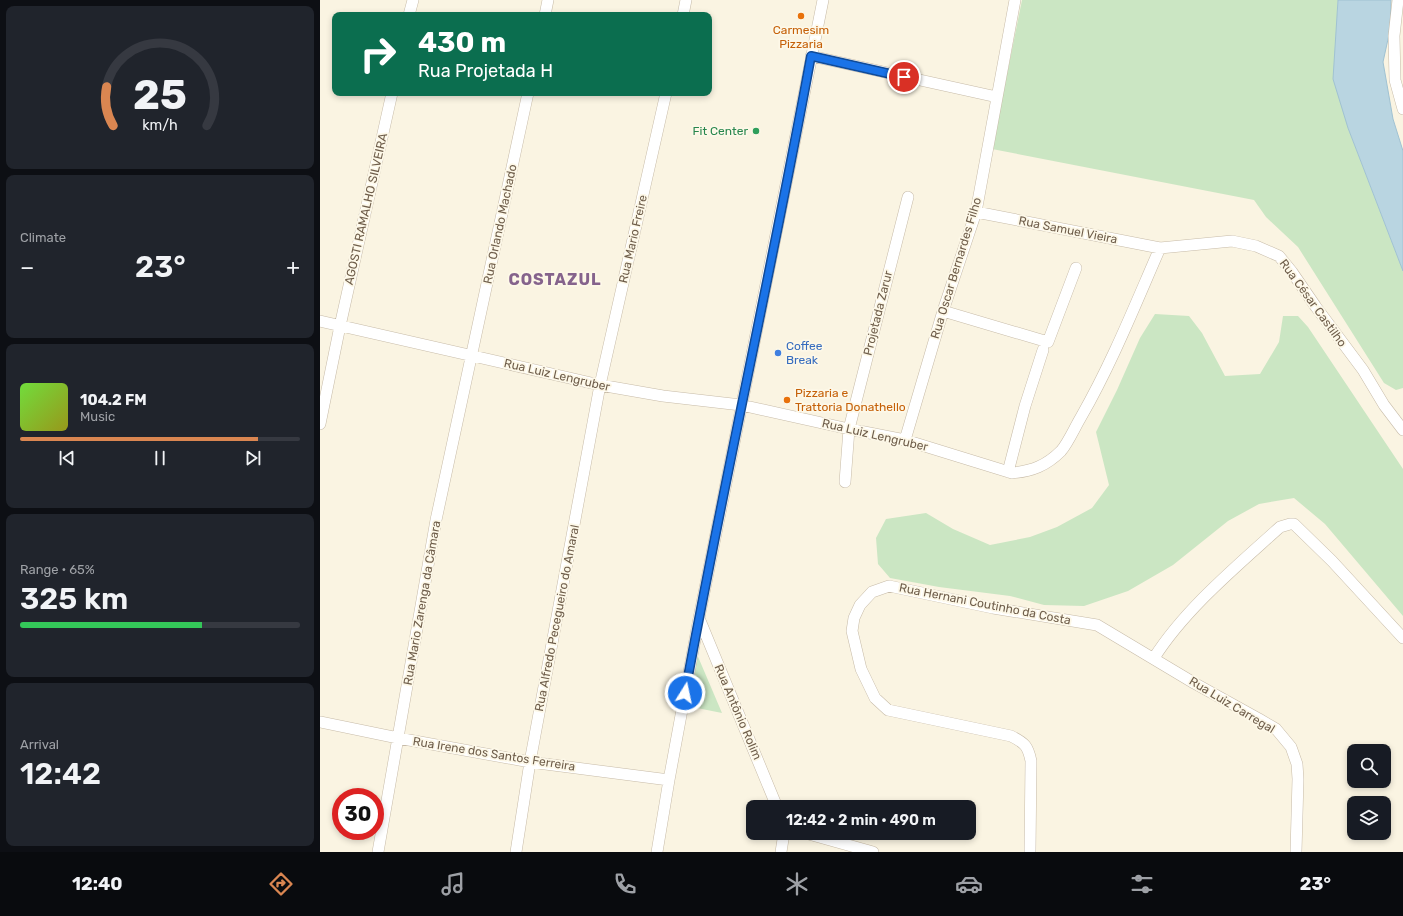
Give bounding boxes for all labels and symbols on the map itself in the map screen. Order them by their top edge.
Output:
marker: Carmesim Pizzaria [796,11,806,21]
place label: Carmesim Pizzaria [773,23,829,51]
pin [887,60,921,94]
place label: Fit Center [693,124,748,138]
marker: Fit Center [751,126,761,136]
street label: AGOSTI RAMALHO SILVEIRA [342,132,390,286]
street label: Rua Orlando Machado [480,163,520,285]
street label: Rua Mario Freire [616,193,650,285]
street label: Rua Oscar Bernardes Filho [928,196,984,340]
street label: Rua Samuel Vieira [1017,214,1119,246]
street label: Rua César Castilho [1277,257,1350,350]
street label: Projetada Zarur [861,269,895,357]
district label: COSTAZUL [508,270,602,289]
place label: Coffee Break [786,339,823,367]
marker: Coffee Break [773,348,783,358]
street label: Rua Luiz Lengruber [503,356,612,394]
place label: Pizzaria e Trattoria Donathello [795,386,906,414]
marker: Pizzaria e Trattoria Donathello [782,395,792,405]
street label: Rua Luiz Lengruber [821,416,930,454]
street label: Rua Mario Zarenga da Câmara [401,520,443,686]
street label: Rua Alfredo Pecegueiro do Amaral [532,523,582,713]
street label: Rua Hernani Coutinho da Costa [898,580,1072,628]
street label: Rua Antônio Rolim [712,662,764,762]
position arrow [664,672,706,714]
street label: Rua Luiz Carregal [1187,674,1277,736]
street label: Rua Irene dos Santos Ferreira [412,734,576,774]
speed limit sign: 30 [332,788,384,840]

